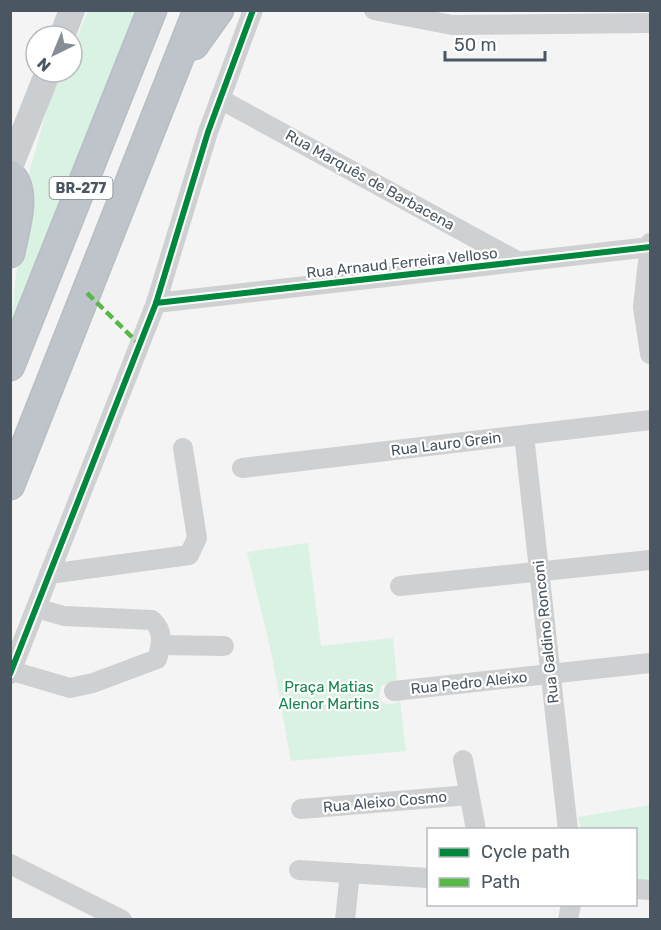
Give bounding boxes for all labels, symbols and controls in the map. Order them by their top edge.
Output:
north arrow [24,24,84,84]
scale bar [445,24,546,62]
text: 50 m [454,34,497,56]
text: N [33,54,55,75]
street label: Rua Marquês de Barbacena [282,126,458,234]
road number: BR-277 [50,177,112,199]
street label: Rua Arnaud Ferreira Velloso [305,244,499,282]
street label: Rua Lauro Grein [390,428,502,460]
street label: Rua Galdino Ronconi [530,559,562,705]
street label: Rua Pedro Aleixo [410,668,528,698]
park label: Praça Matias Alenor Martins [279,678,380,713]
street label: Rua Aleixo Cosmo [322,788,448,816]
legend [427,828,637,906]
text: Cycle path [481,841,570,863]
text: Path [481,871,520,893]

